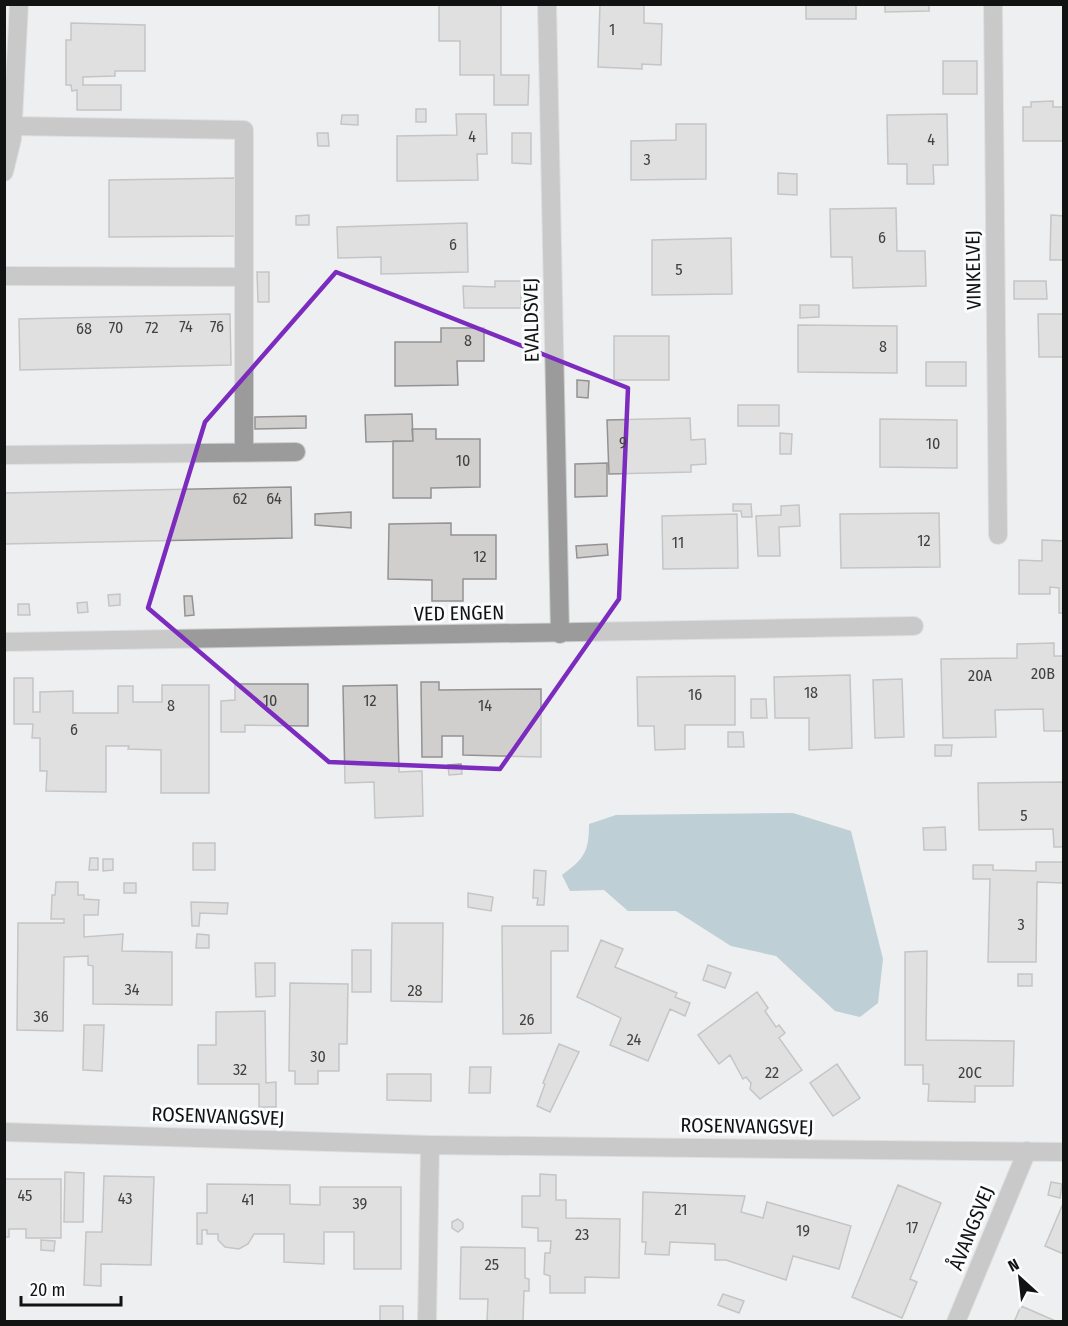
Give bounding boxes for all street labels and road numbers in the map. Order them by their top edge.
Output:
street label: VINKELVEJ [960,230,986,310]
street label: EVALDSVEJ [518,277,544,363]
street label: VED ENGEN [414,600,504,626]
street label: ROSENVANGSVEJ [151,1102,285,1130]
street label: ROSENVANGSVEJ [680,1113,814,1139]
street label: ÅVANGSVEJ [942,1182,999,1274]

